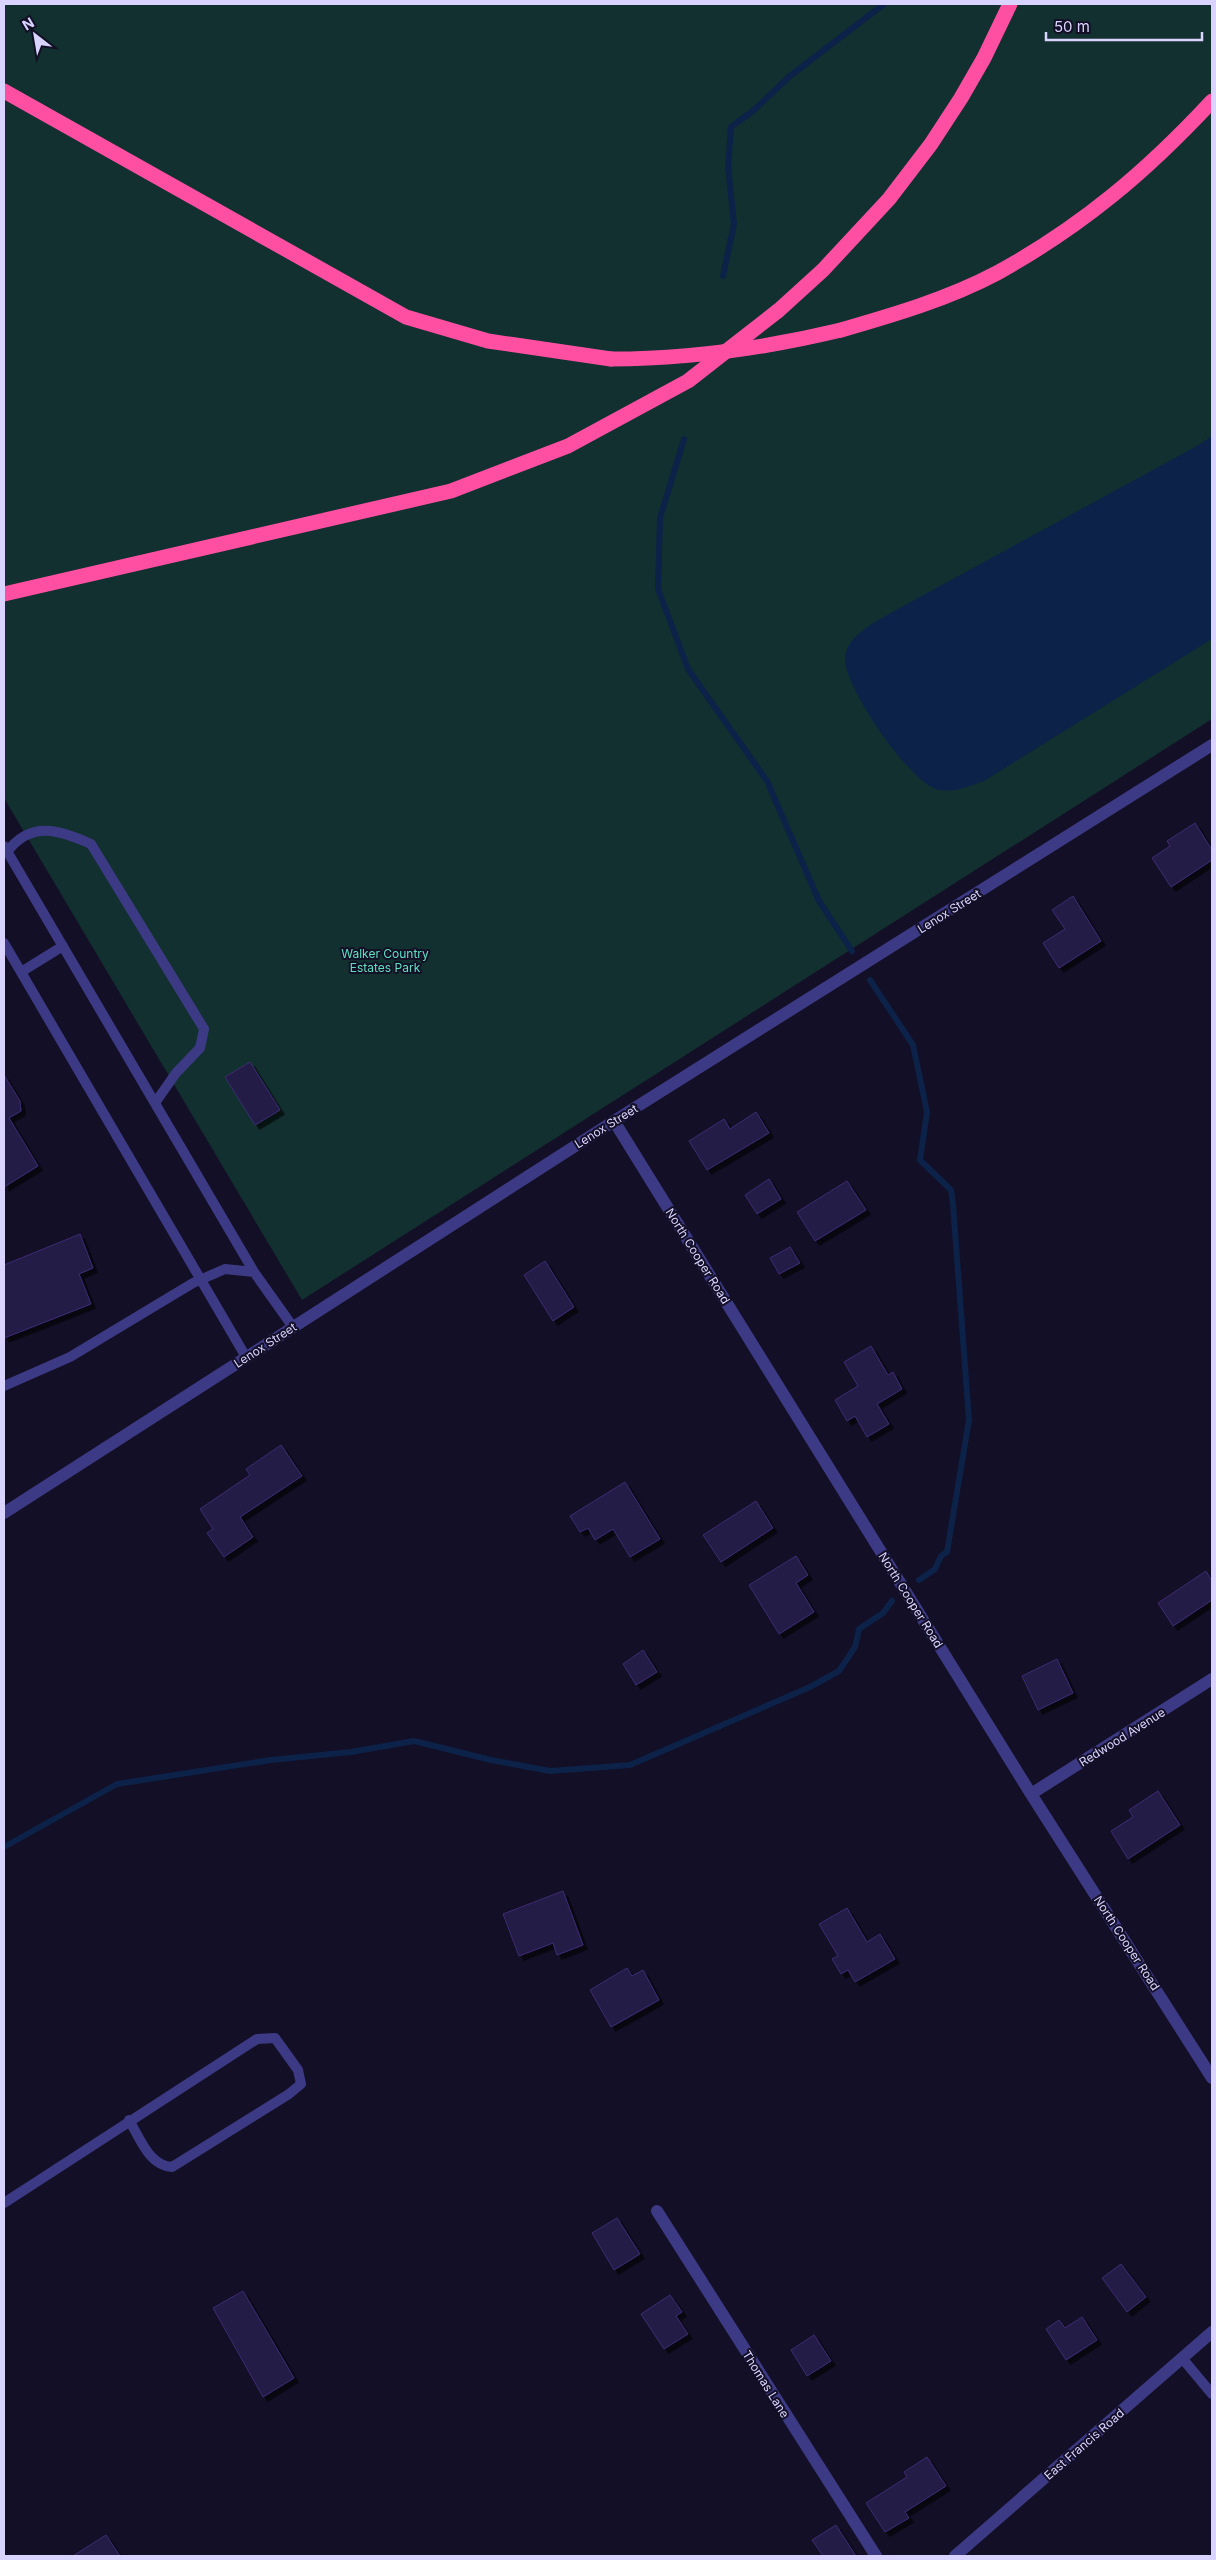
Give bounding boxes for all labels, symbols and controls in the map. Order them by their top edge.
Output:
north arrow [10,10,60,60]
scale bar [1046,10,1202,42]
text: N [19,13,37,33]
text: 50 m [1054,17,1090,36]
street label: Lenox Street [915,886,983,936]
park label: Walker Country Estates Park [341,946,429,975]
street label: Lenox Street [572,1101,640,1151]
street label: North Cooper Road [663,1206,733,1306]
street label: Lenox Street [231,1319,299,1371]
street label: North Cooper Road [876,1550,946,1650]
street label: Redwood Avenue [1076,1704,1168,1770]
street label: North Cooper Road [1091,1893,1163,1993]
street label: Thomas Lane [739,2348,793,2420]
street label: East Francis Road [1041,2405,1127,2483]

